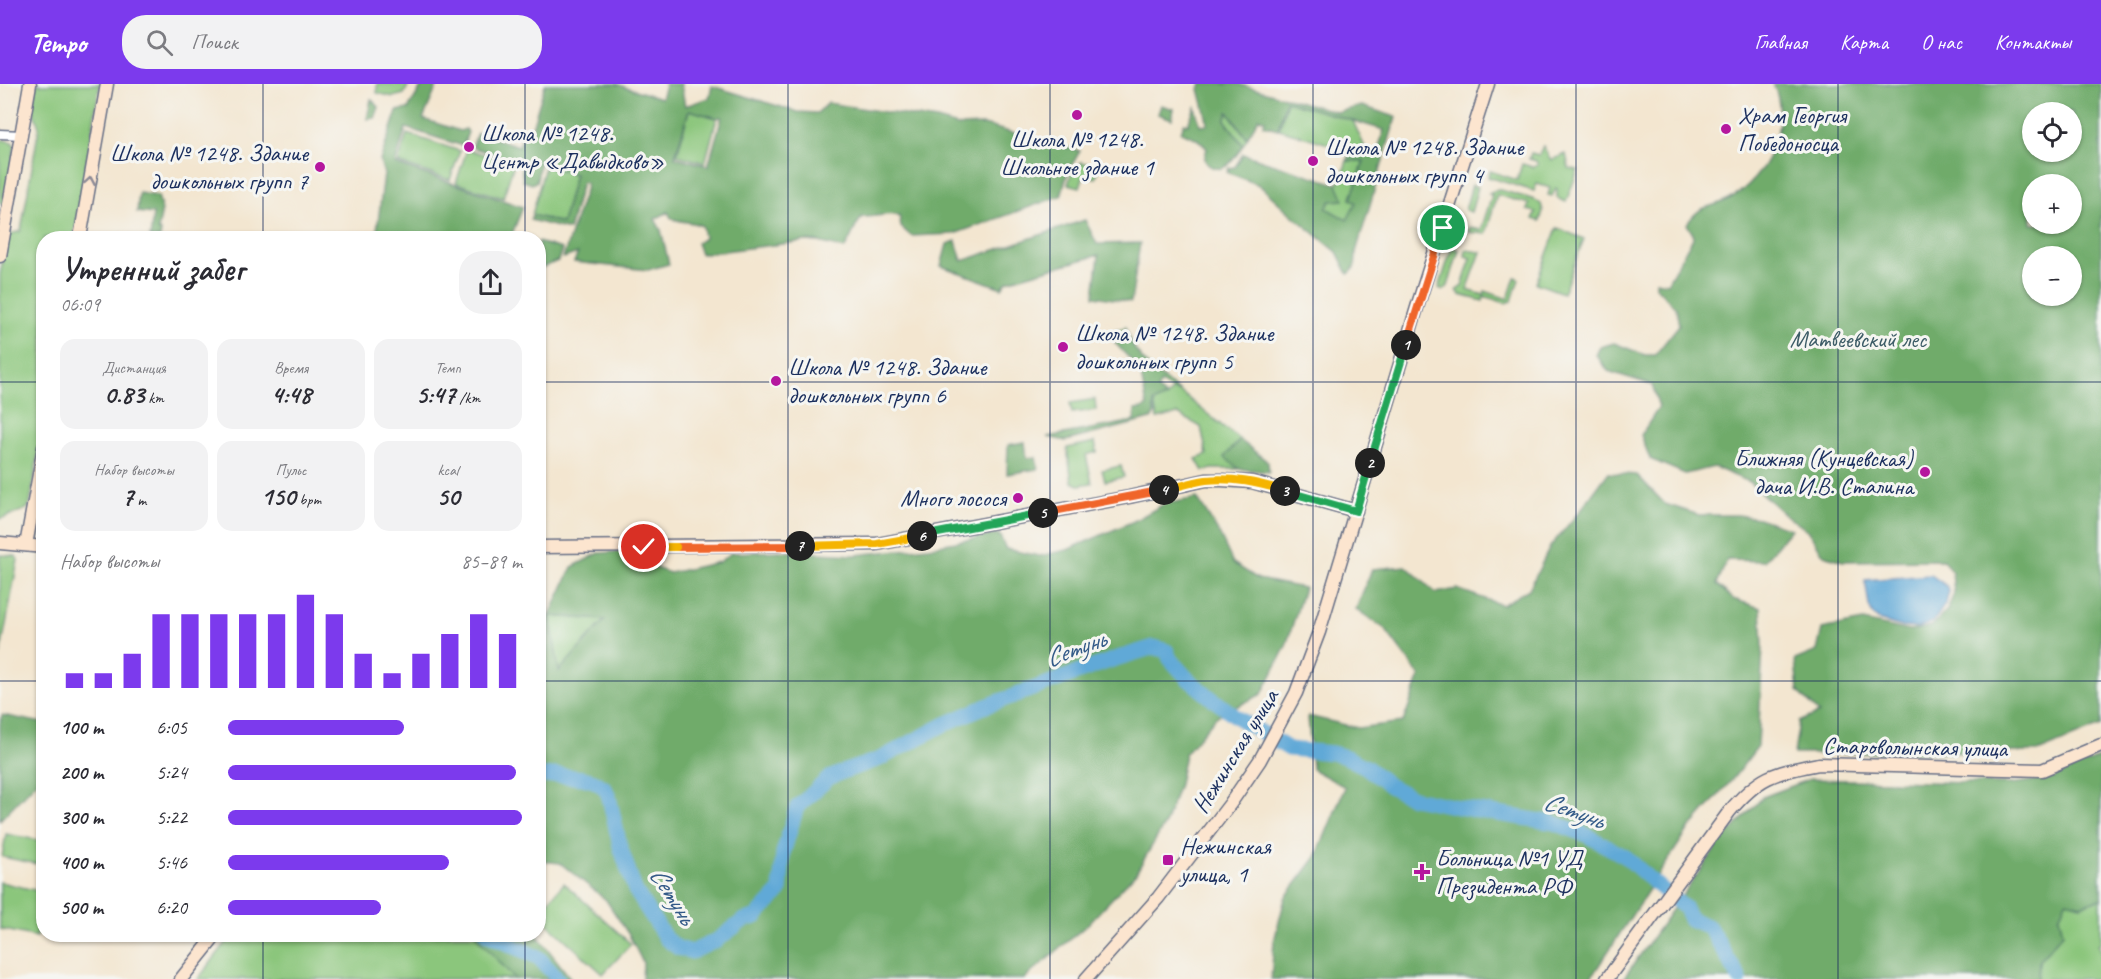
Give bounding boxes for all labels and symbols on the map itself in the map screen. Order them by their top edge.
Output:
place label: Храм Георгия Победоносца [1738,100,1848,158]
marker: Школа № 1248. Школьное здание 1 [1070,108,1084,122]
place label: Школа № 1248. Центр «Давыдково» [481,118,664,176]
marker: Храм Георгия Победоносца [1719,122,1733,136]
place label: Школа № 1248. Школьное здание 1 [1000,124,1155,182]
place label: Школа № 1248. Здание дошкольных групп 4 [1325,132,1525,190]
place label: Школа № 1248. Здание дошкольных групп 7 [110,138,310,196]
marker: Школа № 1248. Центр «Давыдково» [462,140,476,154]
marker: Школа № 1248. Здание дошкольных групп 4 [1306,154,1320,168]
marker: Школа № 1248. Здание дошкольных групп 7 [313,160,327,174]
one-way arrow [83,176,96,186]
pin [1417,202,1468,253]
place label: Школа № 1248. Здание дошкольных групп 5 [1075,318,1275,376]
park label: Матвеевский лес [1790,324,1928,354]
pin: 1 [1391,330,1421,360]
marker: Школа № 1248. Здание дошкольных групп 5 [1056,340,1070,354]
place label: Школа № 1248. Здание дошкольных групп 6 [788,352,988,410]
marker: Школа № 1248. Здание дошкольных групп 6 [769,374,783,388]
place label: Ближняя (Кунцевская) дача И.В. Сталина [1734,443,1915,501]
pin: 2 [1355,448,1385,478]
marker: Ближняя (Кунцевская) дача И.В. Сталина [1918,465,1932,479]
pin: 4 [1149,475,1179,505]
pin: 3 [1270,476,1300,506]
place label: Много лосося [900,483,1008,513]
marker: Много лосося [1011,491,1025,505]
pin: 5 [1028,498,1058,528]
pin [618,521,669,572]
pin: 6 [907,521,937,551]
pin: 7 [785,531,815,561]
water label: Сетунь [1041,621,1113,674]
street label: Нежинская улица [1185,682,1286,819]
street label: Староволынская улица [1823,730,2009,764]
water label: Сетунь [1539,784,1611,838]
place label: Нежинская улица, 1 [1178,831,1272,889]
place label: Больница №1 УД Президента РФ [1436,843,1585,901]
marker: Нежинская улица, 1 [1161,853,1175,867]
water label: Сетунь [642,860,704,933]
marker: Больница №1 УД Президента РФ [1413,863,1431,881]

